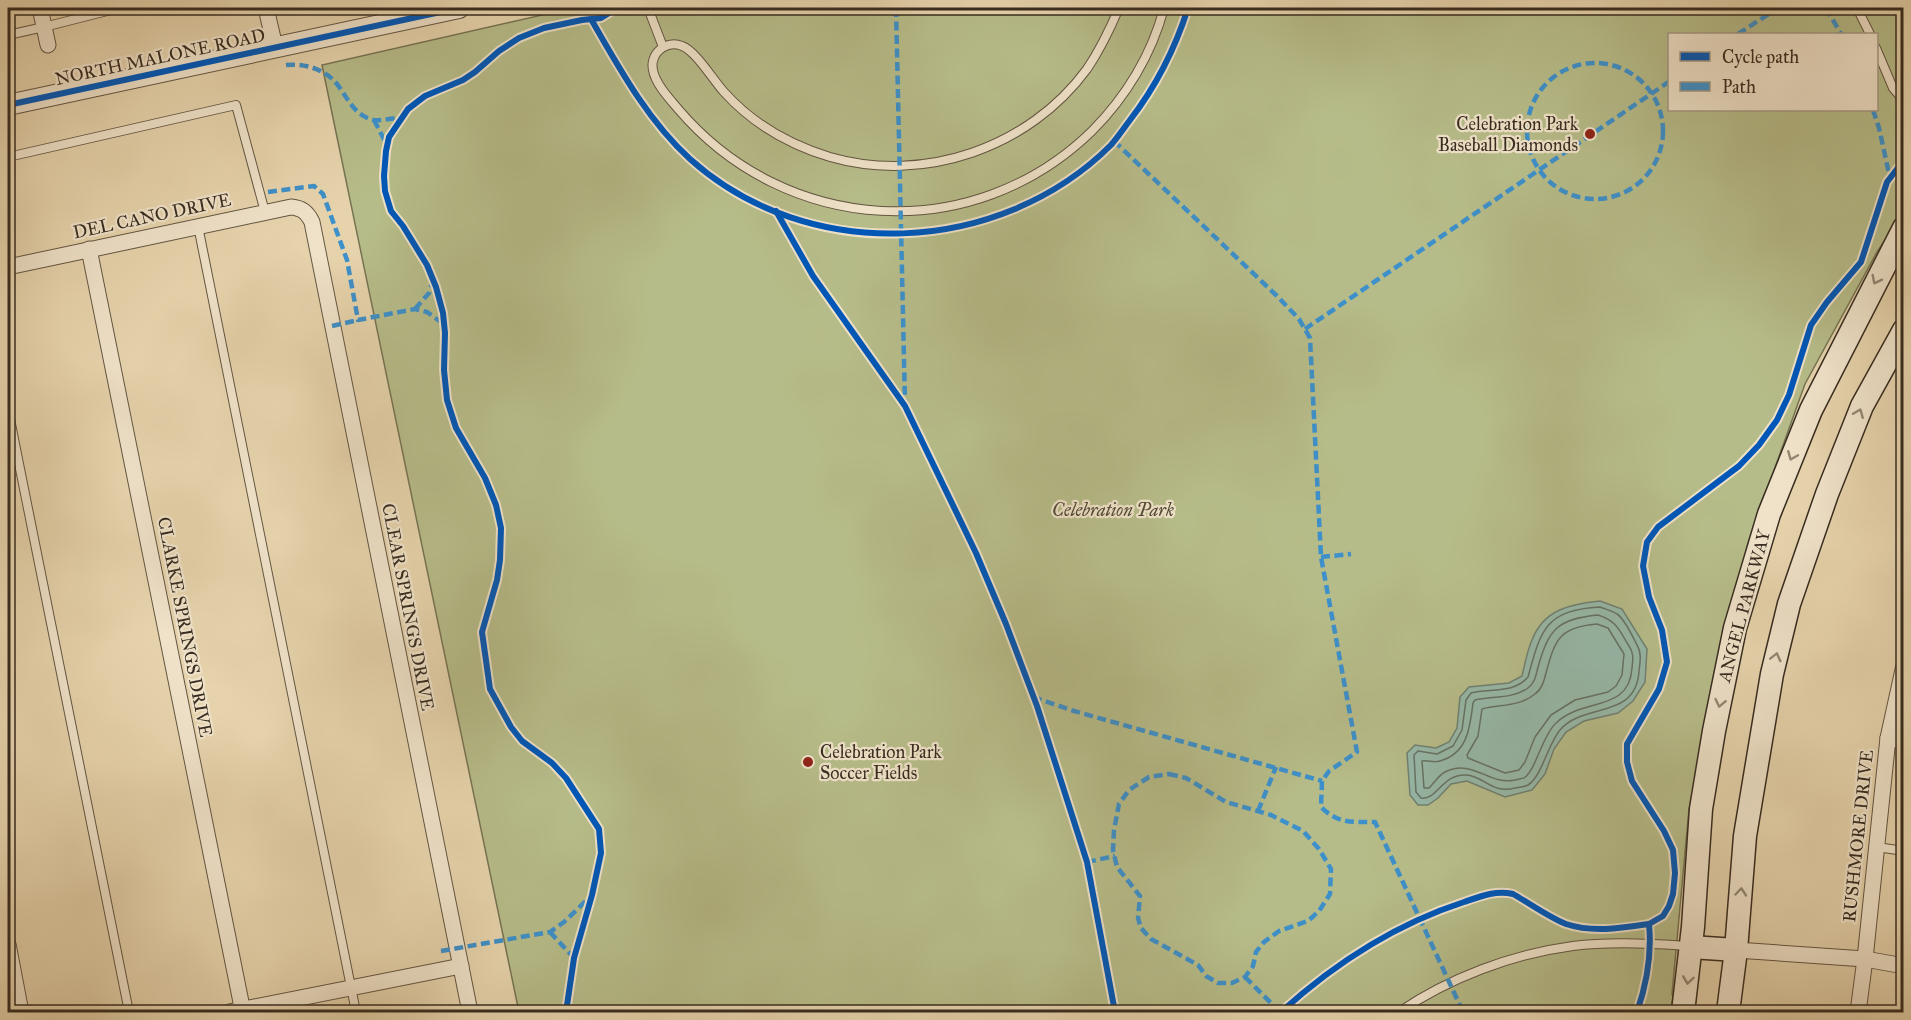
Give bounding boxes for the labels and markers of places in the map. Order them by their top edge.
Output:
place label: Celebration Park Baseball Diamonds [1438,113,1579,156]
marker: Celebration Park Baseball Diamonds [1583,127,1597,141]
place label: Celebration Park Soccer Fields [820,741,942,784]
marker: Celebration Park Soccer Fields [801,755,815,769]

